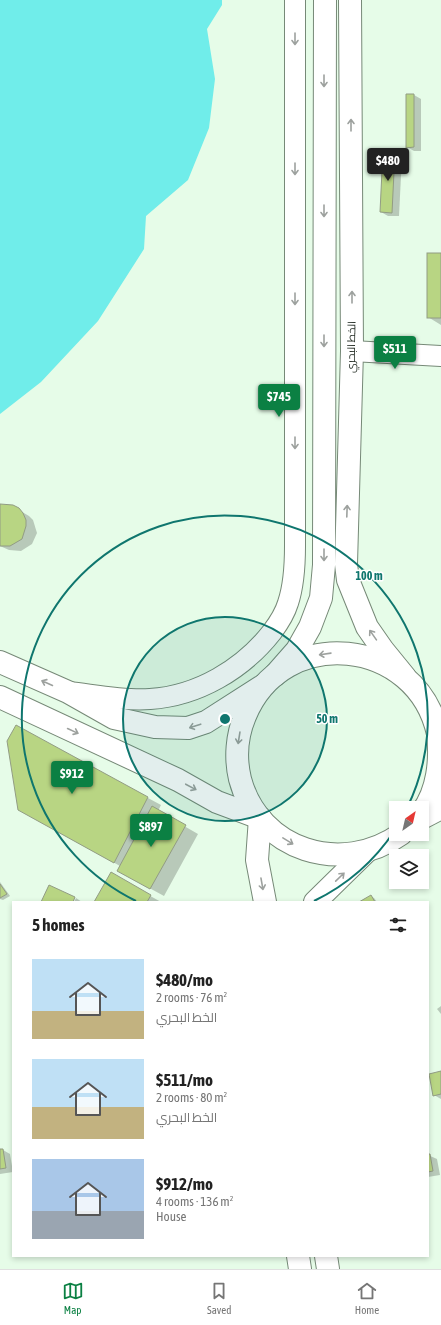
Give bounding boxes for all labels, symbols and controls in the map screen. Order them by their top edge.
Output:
one-way arrow [291,32,299,45]
one-way arrow [320,74,328,87]
one-way arrow [347,119,355,132]
pin: $480 [364,148,412,182]
text: $480 [376,153,400,168]
one-way arrow [291,162,299,175]
one-way arrow [320,204,328,217]
one-way arrow [348,291,356,304]
one-way arrow [291,292,299,305]
street label: الخط البحري [345,321,360,373]
one-way arrow [320,334,328,347]
pin: $511 [371,336,419,370]
text: $511 [383,341,407,356]
pin: $745 [255,384,303,418]
text: $745 [267,389,291,404]
one-way arrow [291,436,299,449]
one-way arrow [344,505,351,518]
one-way arrow [320,548,328,561]
text: 100 m [355,569,383,583]
one-way arrow [369,630,377,641]
one-way arrow [319,650,332,658]
one-way arrow [41,679,53,686]
centre of rings [218,712,232,726]
text: 50 m [316,712,338,726]
one-way arrow [189,723,202,730]
one-way arrow [67,728,79,735]
one-way arrow [235,731,243,744]
pin: $912 [48,761,96,795]
text: $912 [60,766,84,781]
one-way arrow [184,784,196,792]
north arrow [389,801,429,841]
map controls [389,801,429,889]
pin: $897 [127,814,175,848]
text: $897 [139,819,163,834]
one-way arrow [282,838,294,846]
button: layers [389,849,429,889]
one-way arrow [335,872,345,882]
one-way arrow [258,877,266,890]
icon: filters [387,914,409,936]
text: 5 homes [32,915,85,935]
text: $480/mo [156,970,213,990]
icon: home [64,975,112,1023]
text: 2 rooms · 76 m² [156,990,227,1005]
text: الخط البحري [156,1010,217,1025]
text: $511/mo [156,1070,213,1090]
icon: home [64,1075,112,1123]
text: 2 rooms · 80 m² [156,1090,227,1105]
text: الخط البحري [156,1110,217,1125]
text: $912/mo [156,1174,213,1194]
icon: home [64,1175,112,1223]
text: 4 rooms · 136 m² [156,1194,233,1209]
text: House [156,1209,186,1224]
tab: Map [62,1280,84,1316]
tab: Saved [207,1280,231,1316]
tab: Home [355,1280,379,1316]

